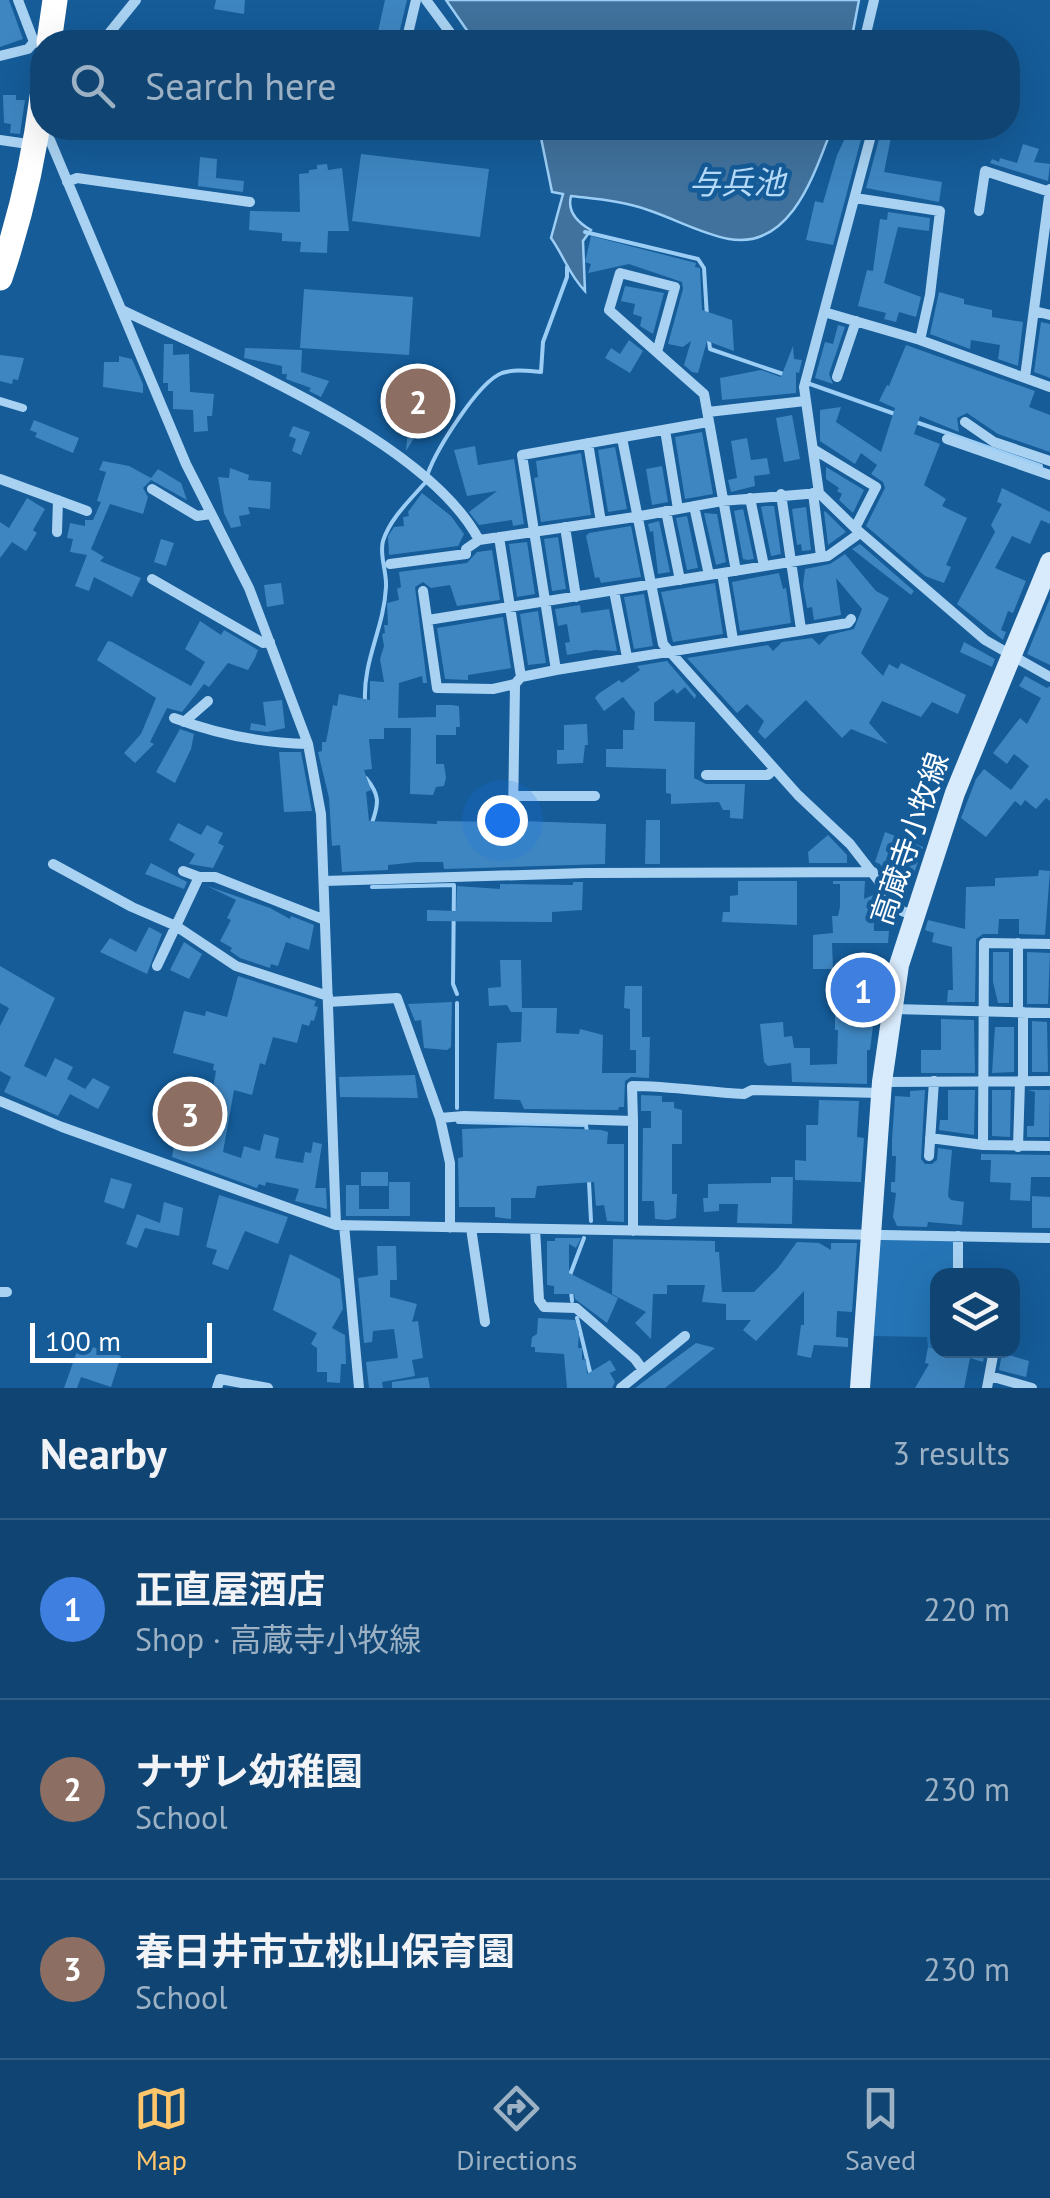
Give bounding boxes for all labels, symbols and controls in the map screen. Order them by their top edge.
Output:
search box [30,30,1020,140]
icon: search [65,58,120,113]
text: Search here [145,61,337,110]
water label: 与兵池 [689,161,788,203]
pin: 2 [386,364,450,438]
street label: 高蔵寺小牧線 [861,747,956,930]
your location [477,795,528,846]
pin: 1 [830,952,896,1028]
pin: 3 [158,1076,222,1152]
map controls [930,1268,1020,1358]
button: layers [930,1268,1020,1358]
scale bar [30,1318,212,1362]
text: 100 m [45,1322,121,1359]
text: Nearby [40,1426,167,1481]
text: 3 results [892,1432,1010,1474]
text: 正直屋酒店 [135,1564,325,1613]
text: 1 [63,1588,82,1630]
text: 220 m [923,1588,1010,1630]
text: Shop · 高蔵寺小牧線 [135,1618,422,1660]
text: ナザレ幼稚園 [135,1746,363,1795]
text: 2 [63,1768,82,1810]
text: 230 m [923,1768,1010,1810]
text: School [135,1796,228,1838]
text: 春日井市立桃山保育園 [135,1926,515,1975]
text: 3 [63,1948,82,1990]
text: 230 m [923,1948,1010,1990]
text: School [135,1976,228,2018]
tab: Map [134,2081,189,2178]
tab: Directions [456,2081,577,2178]
tab: Saved [845,2081,916,2178]

